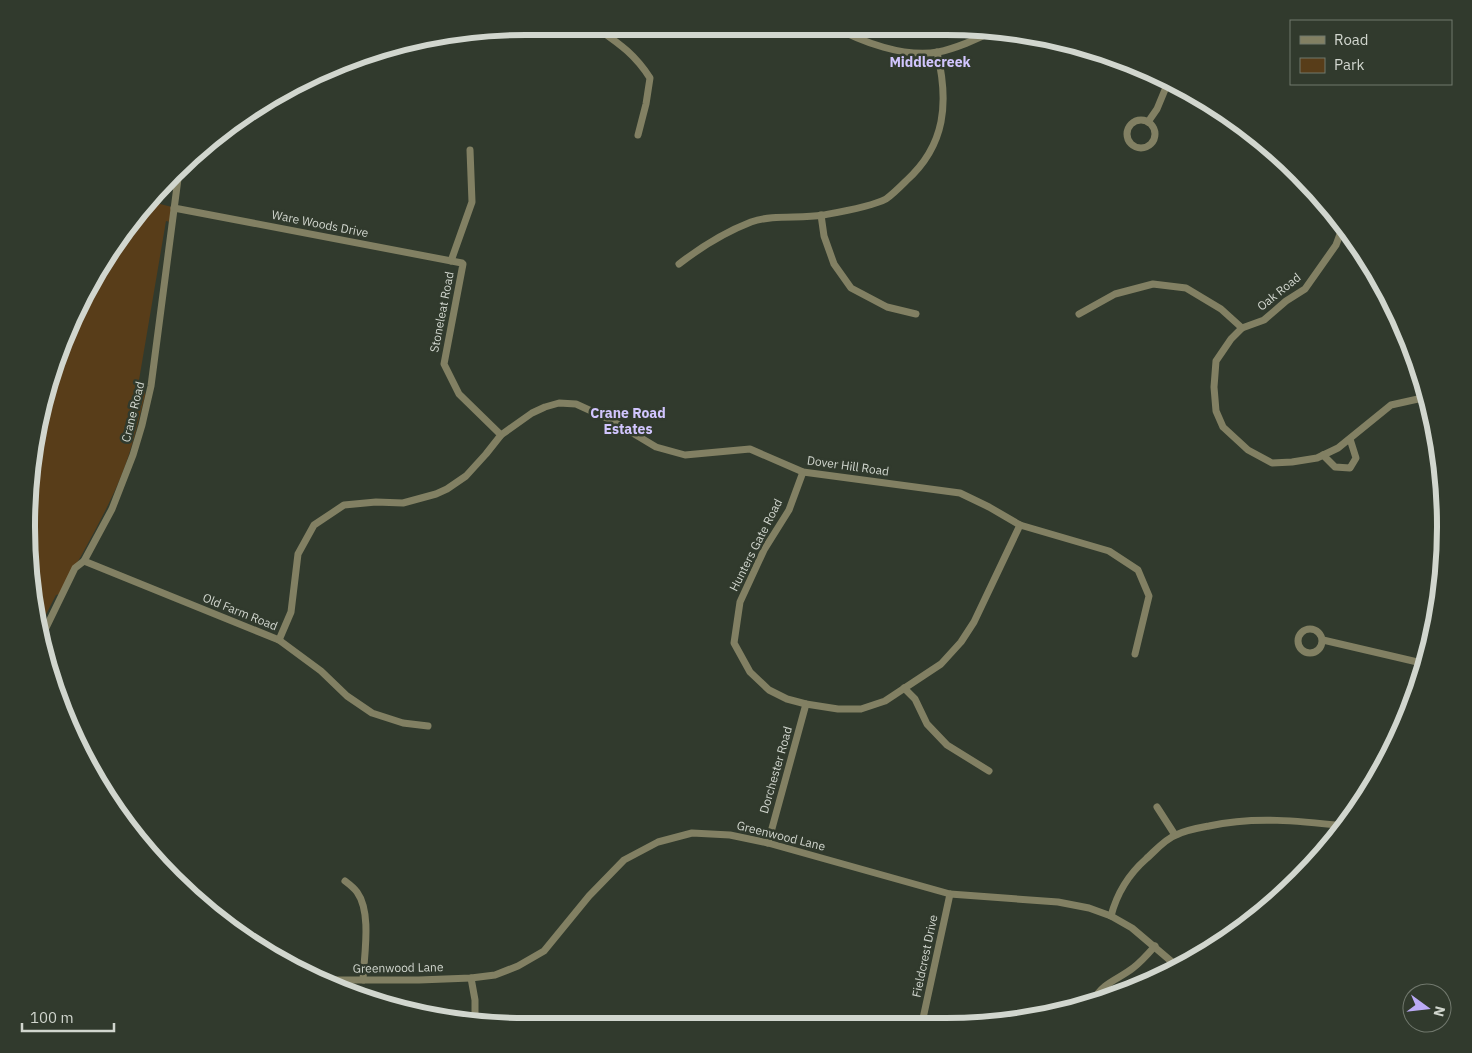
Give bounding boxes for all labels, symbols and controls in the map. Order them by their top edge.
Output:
legend [1290,20,1452,85]
text: Road [1334,30,1369,49]
district label: Middlecreek [889,53,972,71]
text: Park [1334,55,1364,74]
street label: Ware Woods Drive [270,207,370,240]
street label: Stoneleat Road [426,270,457,354]
street label: Oak Road [1254,270,1303,314]
street label: Crane Road [118,380,147,444]
district label: Crane Road Estates [590,404,666,438]
street label: Dover Hill Road [806,452,890,479]
street label: Hunters Gate Road [726,496,785,594]
street label: Old Farm Road [201,590,280,633]
street label: Dorchester Road [756,725,795,815]
street label: Greenwood Lane [735,817,827,854]
street label: Fieldcrest Drive [908,913,941,999]
street label: Greenwood Lane [352,959,444,976]
north arrow [1402,983,1452,1033]
scale bar [22,1000,115,1032]
text: N [1430,1004,1450,1019]
text: 100 m [30,1008,74,1027]

